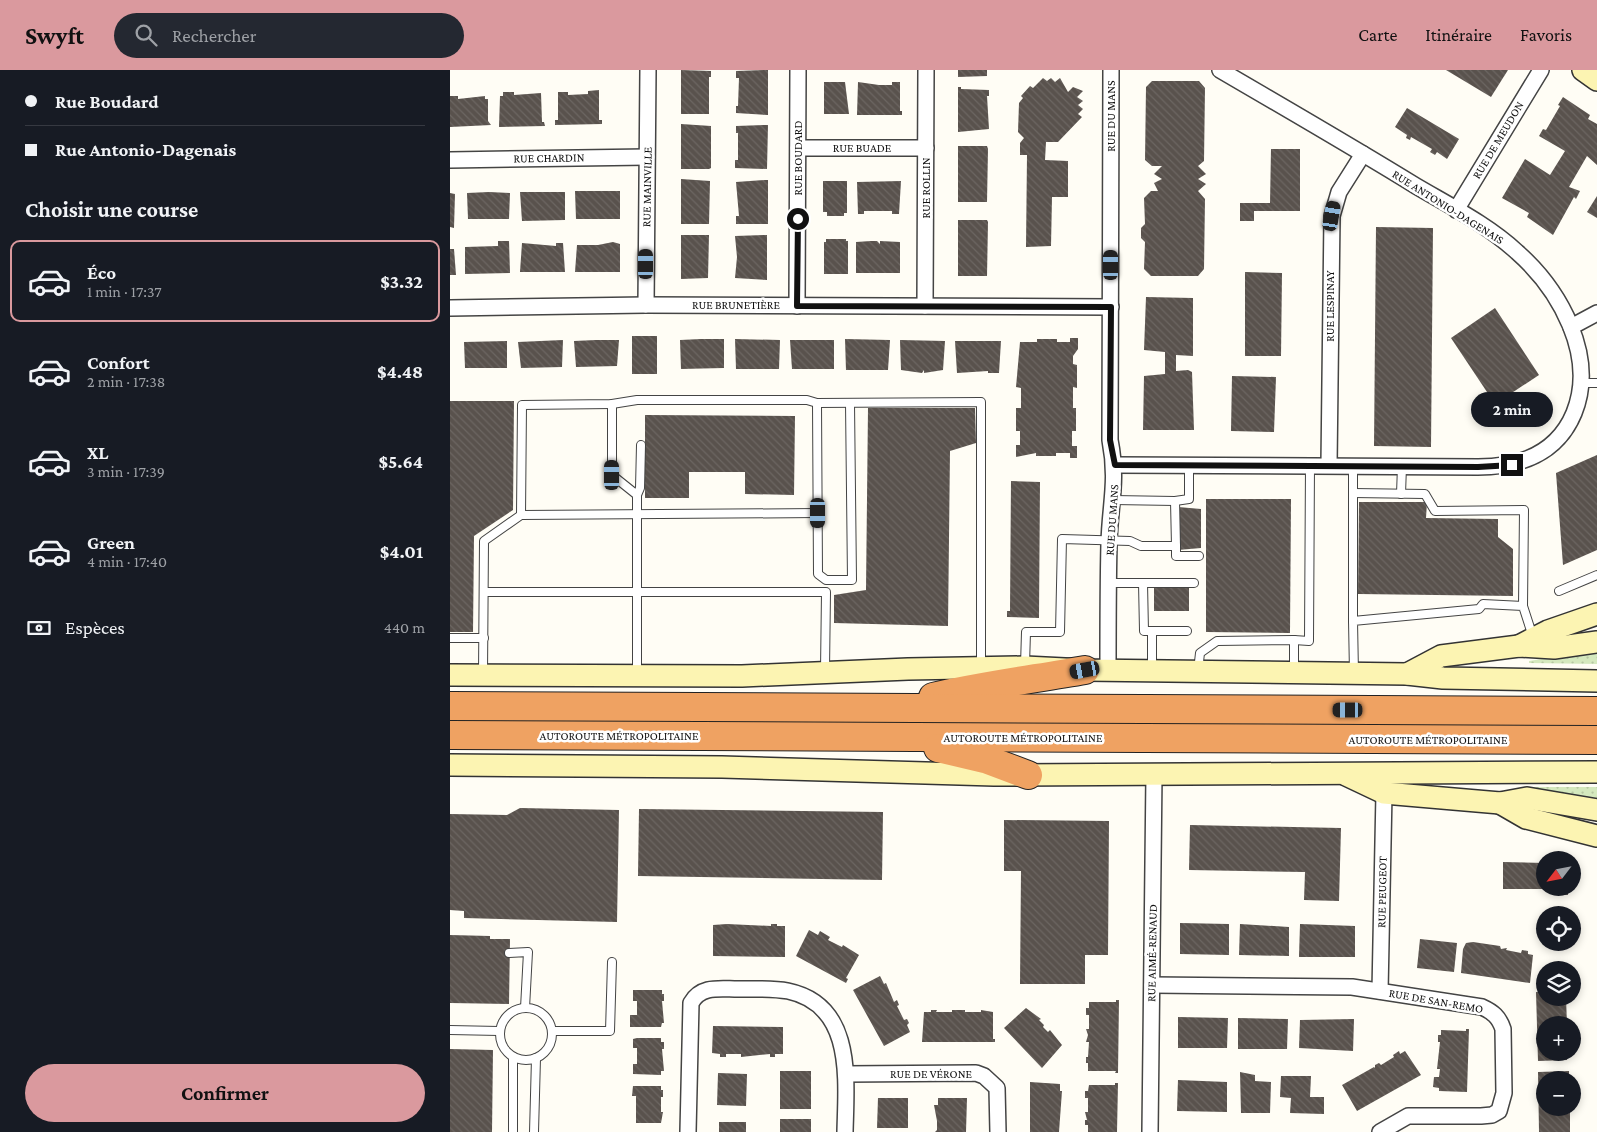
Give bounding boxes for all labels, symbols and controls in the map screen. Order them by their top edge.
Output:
search box [114,13,464,58]
icon: search [132,21,160,49]
text: Swyft [25,22,84,49]
text: Rechercher [172,25,256,46]
text: Carte [1358,25,1397,45]
text: Itinéraire [1425,25,1492,45]
text: Favoris [1520,25,1572,45]
street label: RUE DU MANS [1104,80,1118,152]
text: Rue Boudard [55,91,159,112]
street label: RUE DE MEUDON [1469,99,1527,181]
street label: RUE BOUDARD [791,121,805,195]
text: Rue Antonio-Dagenais [55,139,236,160]
street label: RUE BUADE [833,141,892,155]
street label: RUE MAINVILLE [639,146,655,227]
street label: RUE CHARDIN [513,150,585,166]
street label: RUE ROLLIN [919,157,933,219]
street label: RUE ANTONIO-DAGENAIS [1390,167,1507,247]
text: Choisir une course [25,197,198,222]
car [1322,200,1341,232]
route start [787,208,809,230]
car [638,249,653,279]
car [1103,250,1118,280]
icon: car [27,259,72,304]
text: Éco [87,262,116,283]
street label: RUE LESPINAY [1323,270,1337,342]
text: $3.32 [380,271,423,292]
text: 1 min · 17:37 [87,283,162,300]
street label: RUE BRUNETIÈRE [692,298,781,312]
icon: car [27,349,72,394]
text: Confort [87,352,150,373]
text: $4.48 [377,361,423,382]
text: 2 min · 17:38 [87,373,165,390]
callout: 2 min [1471,392,1553,428]
text: 2 min [1493,401,1531,418]
icon: car [27,439,72,484]
text: XL [87,442,109,463]
text: $5.64 [379,451,423,472]
route end [1501,454,1523,476]
car [604,460,619,490]
text: 3 min · 17:39 [87,463,165,480]
street label: RUE DU MANS [1103,484,1121,556]
car [810,498,825,528]
icon: car [27,529,72,574]
text: Green [87,532,135,553]
text: $4.01 [380,541,423,562]
text: 4 min · 17:40 [87,553,167,570]
icon: cash [25,614,53,642]
text: Espèces [65,617,125,638]
text: 440 m [384,619,425,636]
car [1068,660,1101,680]
car [1333,703,1363,718]
street label: AUTOROUTE MÉTROPOLITAINE [540,729,699,743]
street label: AUTOROUTE MÉTROPOLITAINE [944,731,1103,745]
street label: AUTOROUTE MÉTROPOLITAINE [1349,733,1508,747]
north arrow [1536,851,1581,896]
map controls [1536,851,1581,1116]
street label: RUE PEUGEOT [1374,856,1390,928]
street label: RUE AIMÉ-RENAUD [1144,904,1160,1002]
button: locate [1536,906,1581,951]
button: layers [1536,961,1581,1006]
street label: RUE DE SAN-REMO [1388,986,1484,1016]
button: + [1536,1016,1581,1061]
button: Confirmer [25,1064,425,1122]
street label: RUE DE VÉRONE [890,1067,973,1081]
button: − [1536,1071,1581,1116]

